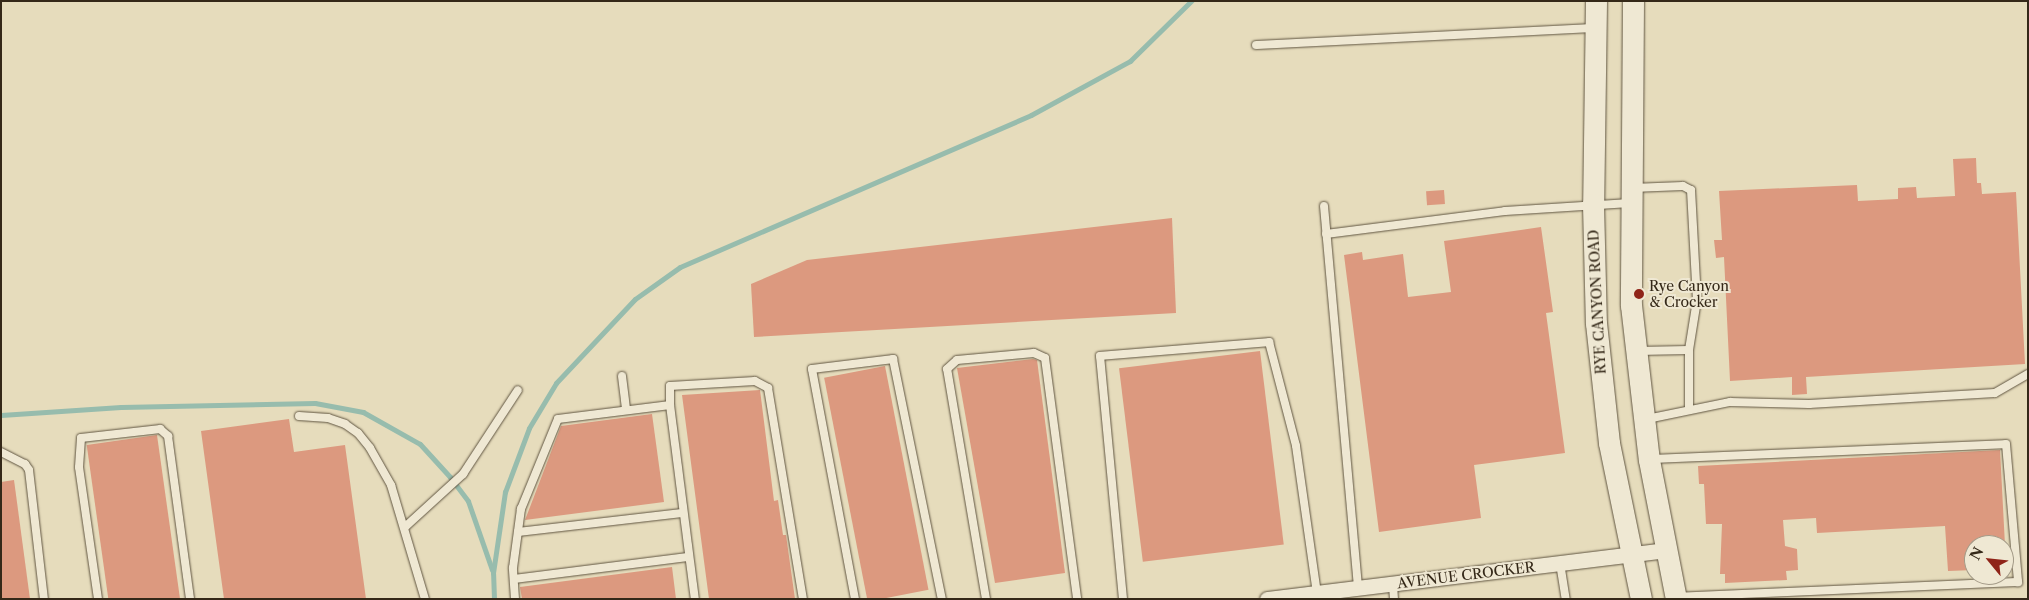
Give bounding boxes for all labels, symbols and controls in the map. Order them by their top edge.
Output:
street label: RYE CANYON ROAD [1585,229,1609,375]
place label: Rye Canyon & Crocker [1649,278,1729,310]
marker: Rye Canyon & Crocker [1633,288,1645,300]
north arrow [1964,535,2014,585]
text: N [1966,544,1987,563]
street label: AVENUE CROCKER [1396,558,1536,592]

